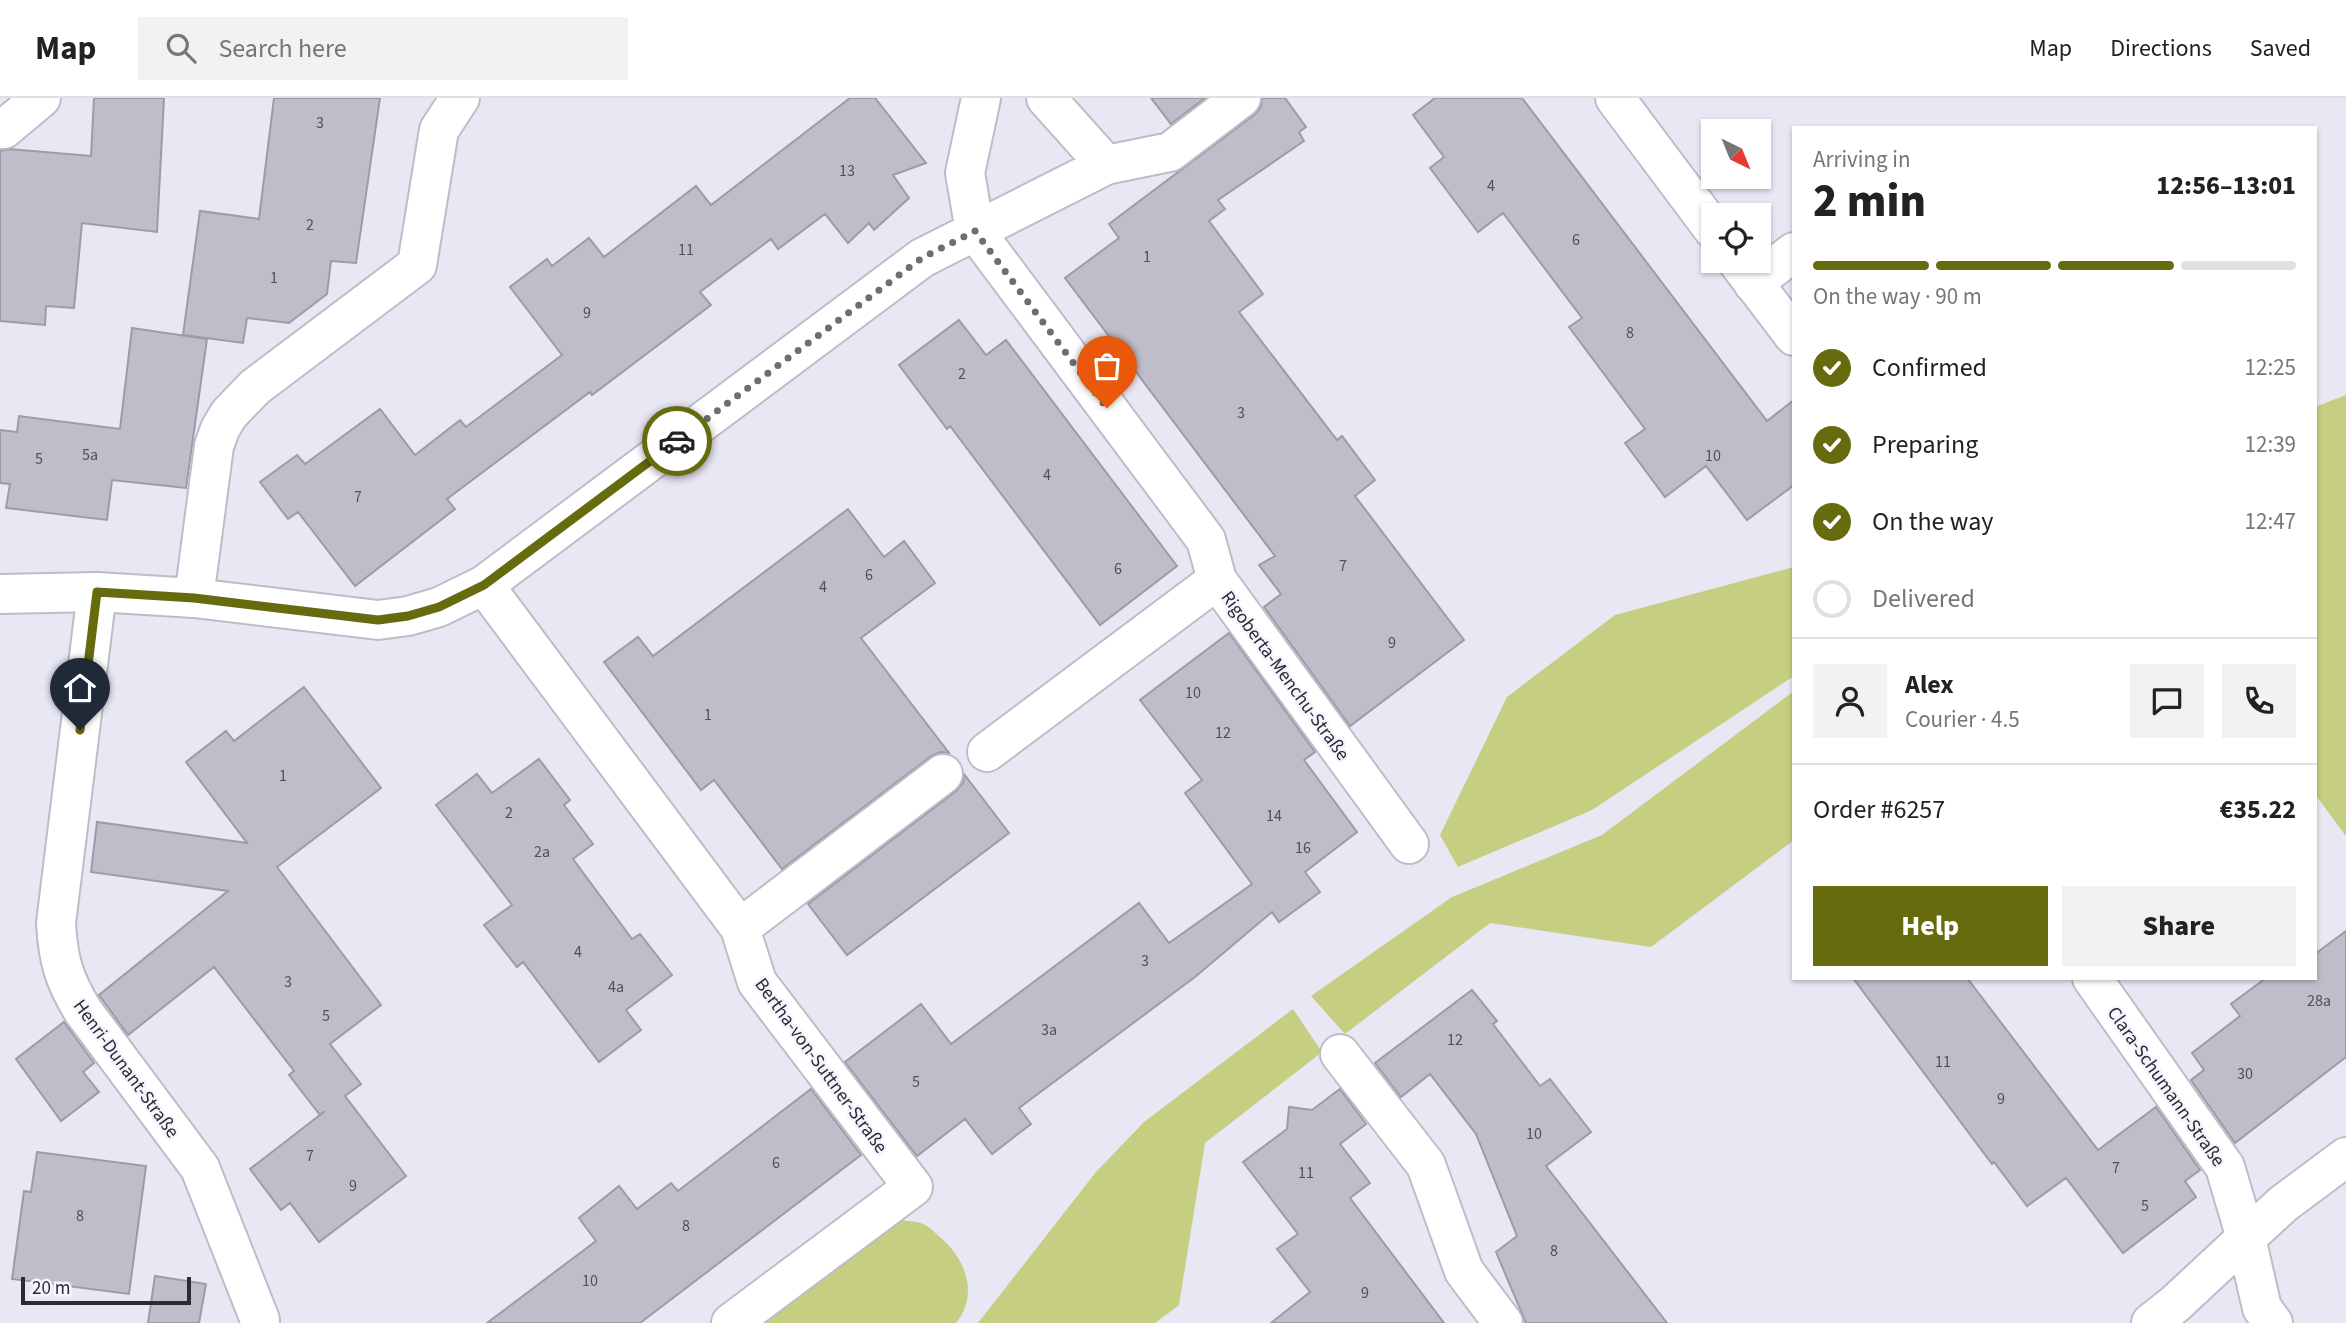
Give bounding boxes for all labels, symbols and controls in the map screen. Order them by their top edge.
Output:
search box [138,17,628,80]
text: Map [35,25,96,72]
icon: search [162,29,200,67]
text: Search here [218,30,347,67]
text: Map [2029,31,2072,66]
text: Directions [2110,31,2212,66]
text: Saved [2250,31,2311,66]
house number: 3 [316,112,324,134]
north arrow [1701,119,1771,189]
map controls [1701,119,1771,273]
text: Arriving in [1813,143,1911,176]
house number: 13 [839,160,855,182]
text: 12:56–13:01 [2156,167,2296,204]
text: 2 min [1813,169,1926,234]
house number: 4 [1487,175,1495,197]
button: locate [1701,203,1771,273]
house number: 2 [306,214,314,236]
house number: 6 [1572,229,1580,251]
house number: 11 [678,239,694,261]
house number: 1 [1143,246,1151,268]
house number: 1 [270,267,278,289]
text: On the way · 90 m [1813,280,1982,313]
house number: 9 [583,302,591,324]
house number: 8 [1626,322,1634,344]
pin [1077,336,1137,408]
icon: bag [1088,347,1126,385]
icon: check [1813,349,1851,387]
text: Confirmed [1872,349,1987,386]
text: 12:25 [2245,351,2296,384]
house number: 2 [958,363,966,385]
house number: 3 [1237,402,1245,424]
courier [642,406,712,476]
icon: car [658,422,696,460]
icon: check [1813,426,1851,464]
text: Preparing [1872,426,1978,463]
text: 12:39 [2245,428,2296,461]
house number: 5a [82,444,98,466]
house number: 10 [1705,445,1721,467]
house number: 5 [35,448,43,470]
house number: 4 [1043,464,1051,486]
house number: 7 [354,486,362,508]
icon: check [1813,503,1851,541]
text: On the way [1872,503,1993,540]
text: 12:47 [2245,505,2296,538]
house number: 7 [1339,555,1347,577]
house number: 6 [1114,558,1122,580]
house number: 6 [865,564,873,586]
house number: 4 [819,576,827,598]
text: Delivered [1872,580,1975,617]
street label: Rigoberta-Menchu-Straße [1214,585,1356,766]
house number: 9 [1388,632,1396,654]
pin [50,658,110,730]
button: person [1813,664,1887,738]
button: chat [2130,664,2204,738]
button: phone [2222,664,2296,738]
text: Alex [1905,666,1954,703]
icon: home [61,669,99,707]
house number: 10 [1185,682,1201,704]
text: Courier · 4.5 [1905,703,2020,736]
house number: 1 [704,704,712,726]
house number: 12 [1215,722,1231,744]
house number: 1 [279,765,287,787]
text: Order #6257 [1813,791,1945,828]
text: €35.22 [2220,791,2296,828]
house number: 2 [505,802,513,824]
house number: 14 [1266,805,1282,827]
house number: 16 [1295,837,1311,859]
house number: 2a [534,841,550,863]
button: Help [1813,886,2048,966]
button: Share [2062,886,2296,966]
house number: 4 [574,941,582,963]
house number: 3 [1141,950,1149,972]
house number: 3 [284,971,292,993]
street label: Bertha-von-Suttner-Straße [748,973,894,1159]
house number: 4a [608,976,624,998]
house number: 28a [2307,990,2331,1012]
street label: Henri-Dunant-Straße [66,994,185,1144]
street label: Clara-Schumann-Straße [2100,1001,2231,1172]
house number: 5 [322,1005,330,1027]
house number: 3a [1041,1019,1057,1041]
house number: 12 [1447,1029,1463,1051]
house number: 11 [1935,1051,1951,1073]
house number: 30 [2237,1063,2253,1085]
house number: 5 [912,1071,920,1093]
house number: 9 [1997,1088,2005,1110]
house number: 10 [1526,1123,1542,1145]
house number: 7 [306,1145,314,1167]
house number: 6 [772,1152,780,1174]
house number: 7 [2112,1157,2120,1179]
house number: 11 [1298,1162,1314,1184]
house number: 9 [349,1175,357,1197]
house number: 5 [2141,1195,2149,1217]
house number: 8 [76,1205,84,1227]
house number: 8 [682,1215,690,1237]
house number: 8 [1550,1240,1558,1262]
house number: 10 [582,1270,598,1292]
scale bar [21,1274,191,1306]
text: 20 m [32,1275,70,1302]
house number: 9 [1361,1282,1369,1304]

